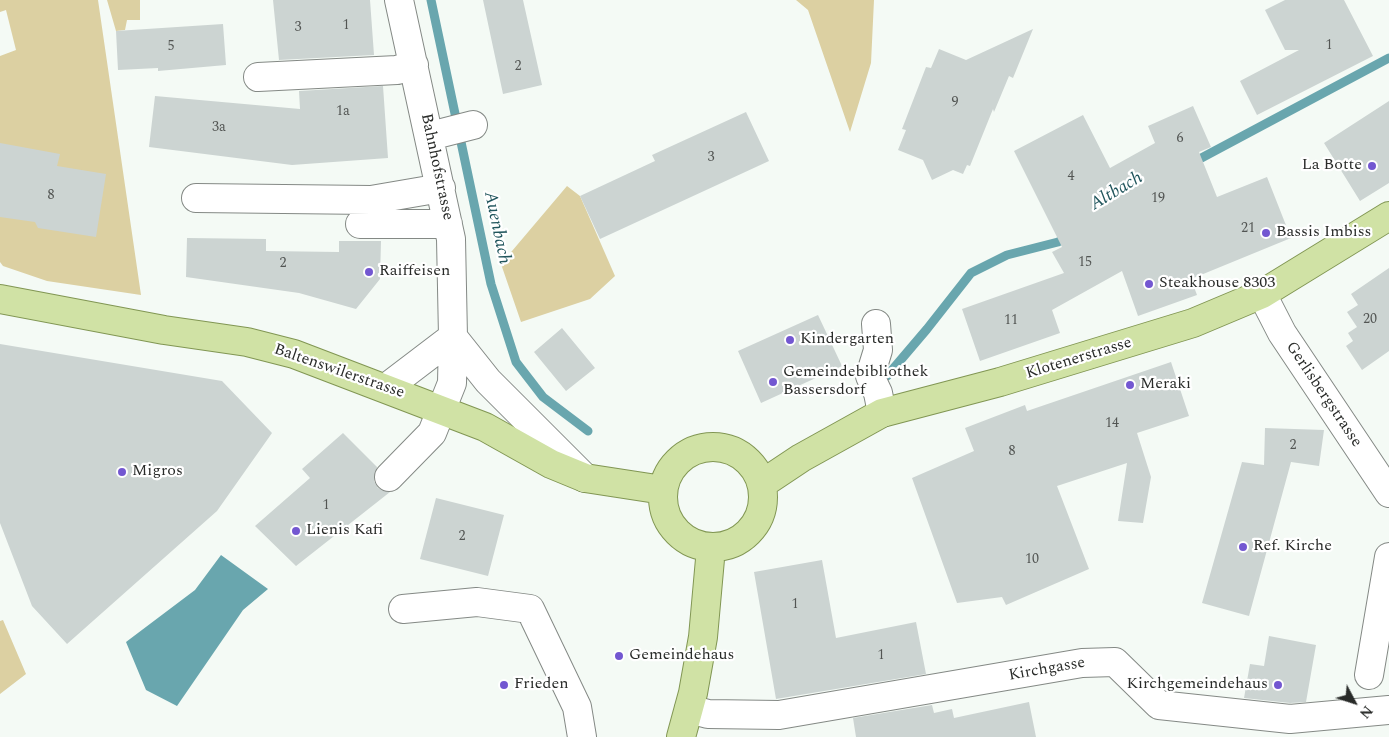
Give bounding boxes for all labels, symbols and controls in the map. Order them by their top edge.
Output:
house number: 1 [343,18,349,34]
house number: 3 [295,20,301,36]
house number: 1 [1326,38,1332,54]
house number: 5 [168,39,174,55]
house number: 2 [515,59,521,75]
house number: 9 [952,95,958,111]
house number: 1a [336,104,350,120]
street label: Bahnhofstrasse [415,112,457,222]
house number: 3a [212,120,226,136]
house number: 6 [1177,131,1183,147]
house number: 3 [708,150,714,166]
place label: La Botte [1302,156,1362,176]
marker: La Botte [1366,160,1378,172]
water label: Altbach [1087,168,1147,216]
house number: 4 [1068,169,1074,185]
house number: 8 [48,188,54,204]
water label: Auenbach [478,190,514,266]
house number: 19 [1151,191,1165,207]
house number: 21 [1241,221,1255,237]
place label: Bassis Imbiss [1276,223,1371,243]
marker: Bassis Imbiss [1260,227,1272,239]
house number: 15 [1078,255,1092,271]
house number: 2 [280,256,286,272]
place label: Raiffeisen [379,262,450,282]
marker: Raiffeisen [363,266,375,278]
place label: Steakhouse 8303 [1159,274,1275,294]
marker: Steakhouse 8303 [1143,278,1155,290]
house number: 20 [1363,312,1377,328]
house number: 11 [1004,313,1018,329]
place label: Kindergarten [800,330,894,350]
marker: Kindergarten [784,334,796,346]
street label: Klotenerstrasse [1024,334,1134,384]
street label: Gerlisbergstrasse [1281,339,1365,451]
street label: Baltenswilerstrasse [271,341,407,403]
place label: Gemeindebibliothek Bassersdorf [783,363,928,401]
place label: Meraki [1140,375,1191,395]
marker: Gemeindebibliothek Bassersdorf [767,376,779,388]
marker: Meraki [1124,379,1136,391]
house number: 14 [1105,416,1119,432]
house number: 2 [1290,438,1296,454]
house number: 8 [1009,444,1015,460]
place label: Migros [132,462,183,482]
marker: Migros [116,466,128,478]
house number: 1 [323,498,329,514]
place label: Lienis Kafi [306,521,383,541]
marker: Lienis Kafi [290,525,302,537]
house number: 2 [459,529,465,545]
place label: Ref. Kirche [1253,537,1332,557]
marker: Ref. Kirche [1237,541,1249,553]
house number: 10 [1025,552,1039,568]
house number: 1 [792,597,798,613]
place label: Gemeindehaus [629,646,734,666]
house number: 1 [878,648,884,664]
marker: Gemeindehaus [613,650,625,662]
street label: Kirchgasse [1007,654,1087,686]
place label: Frieden [514,675,568,695]
place label: Kirchgemeindehaus [1127,675,1268,695]
north arrow [1329,677,1379,727]
marker: Frieden [498,679,510,691]
marker: Kirchgemeindehaus [1272,679,1284,691]
text: N [1354,701,1378,723]

